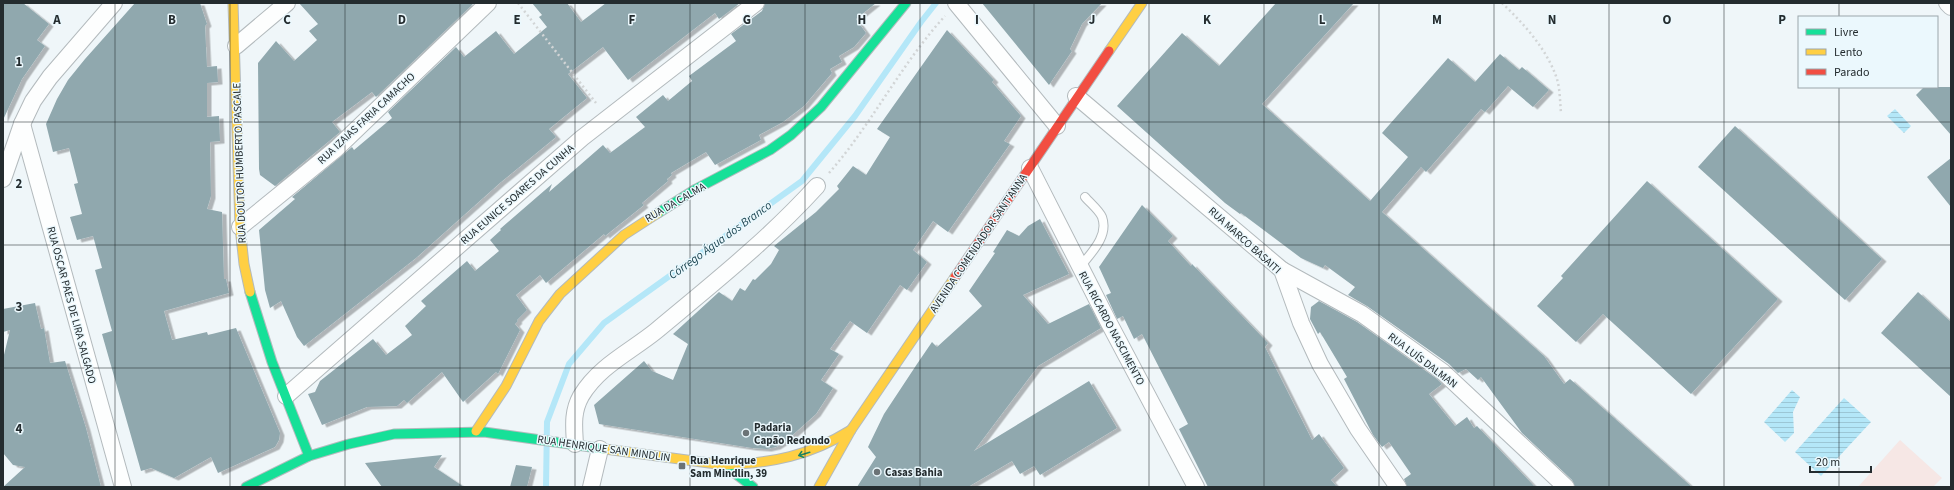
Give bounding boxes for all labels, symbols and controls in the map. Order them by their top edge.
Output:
text: A [52,11,61,29]
text: B [168,11,176,29]
text: C [283,11,291,29]
text: D [398,11,406,29]
text: E [513,11,521,29]
text: F [629,11,636,29]
text: G [743,11,751,29]
text: H [858,11,866,29]
text: I [975,11,979,29]
text: J [1089,11,1095,29]
text: K [1203,11,1212,29]
text: L [1319,11,1326,29]
text: M [1432,11,1442,29]
text: N [1548,11,1556,29]
text: O [1663,11,1672,29]
text: P [1778,11,1786,29]
legend [1798,16,1938,88]
text: Livre [1834,24,1858,41]
text: Lento [1834,44,1863,61]
text: 1 [16,53,23,71]
text: Parado [1834,64,1869,81]
street label: RUA IZAIAS FARIA CAMACHO [314,69,418,168]
street label: RUA DOUTOR HUMBERTO PASCALE [229,82,250,244]
street label: RUA EUNICE SOARES DA CUNHA [457,141,577,248]
street label: AVENIDA COMENDADOR SANT'ANNA [926,171,1031,316]
text: 2 [16,175,23,193]
street label: RUA DA CALMA [642,179,708,226]
water label: Córrego Água dos Branco [665,197,775,284]
street label: RUA MARCO BASAITI [1205,204,1284,277]
street label: RUA OSCAR PAES DE LIRA SALGADO [43,225,100,385]
street label: RUA RICARDO NASCIMENTO [1075,269,1148,388]
text: 3 [16,298,23,316]
street label: RUA LUÍS DALMAN [1385,329,1461,392]
text: 4 [16,420,23,438]
place label: Padaria Capão Redondo [754,420,830,448]
marker: Padaria Capão Redondo [741,428,751,438]
street label: RUA HENRIQUE SAN MINDLIN [536,432,671,465]
scale bar [1810,448,1871,474]
one-way arrow [798,451,811,458]
place label: Rua Henrique Sam Mindlin, 39 [690,453,767,481]
text: 20 m [1816,454,1840,471]
marker: Rua Henrique Sam Mindlin, 39 [677,461,687,471]
place label: Casas Bahia [885,465,943,480]
marker: Casas Bahia [872,467,882,477]

